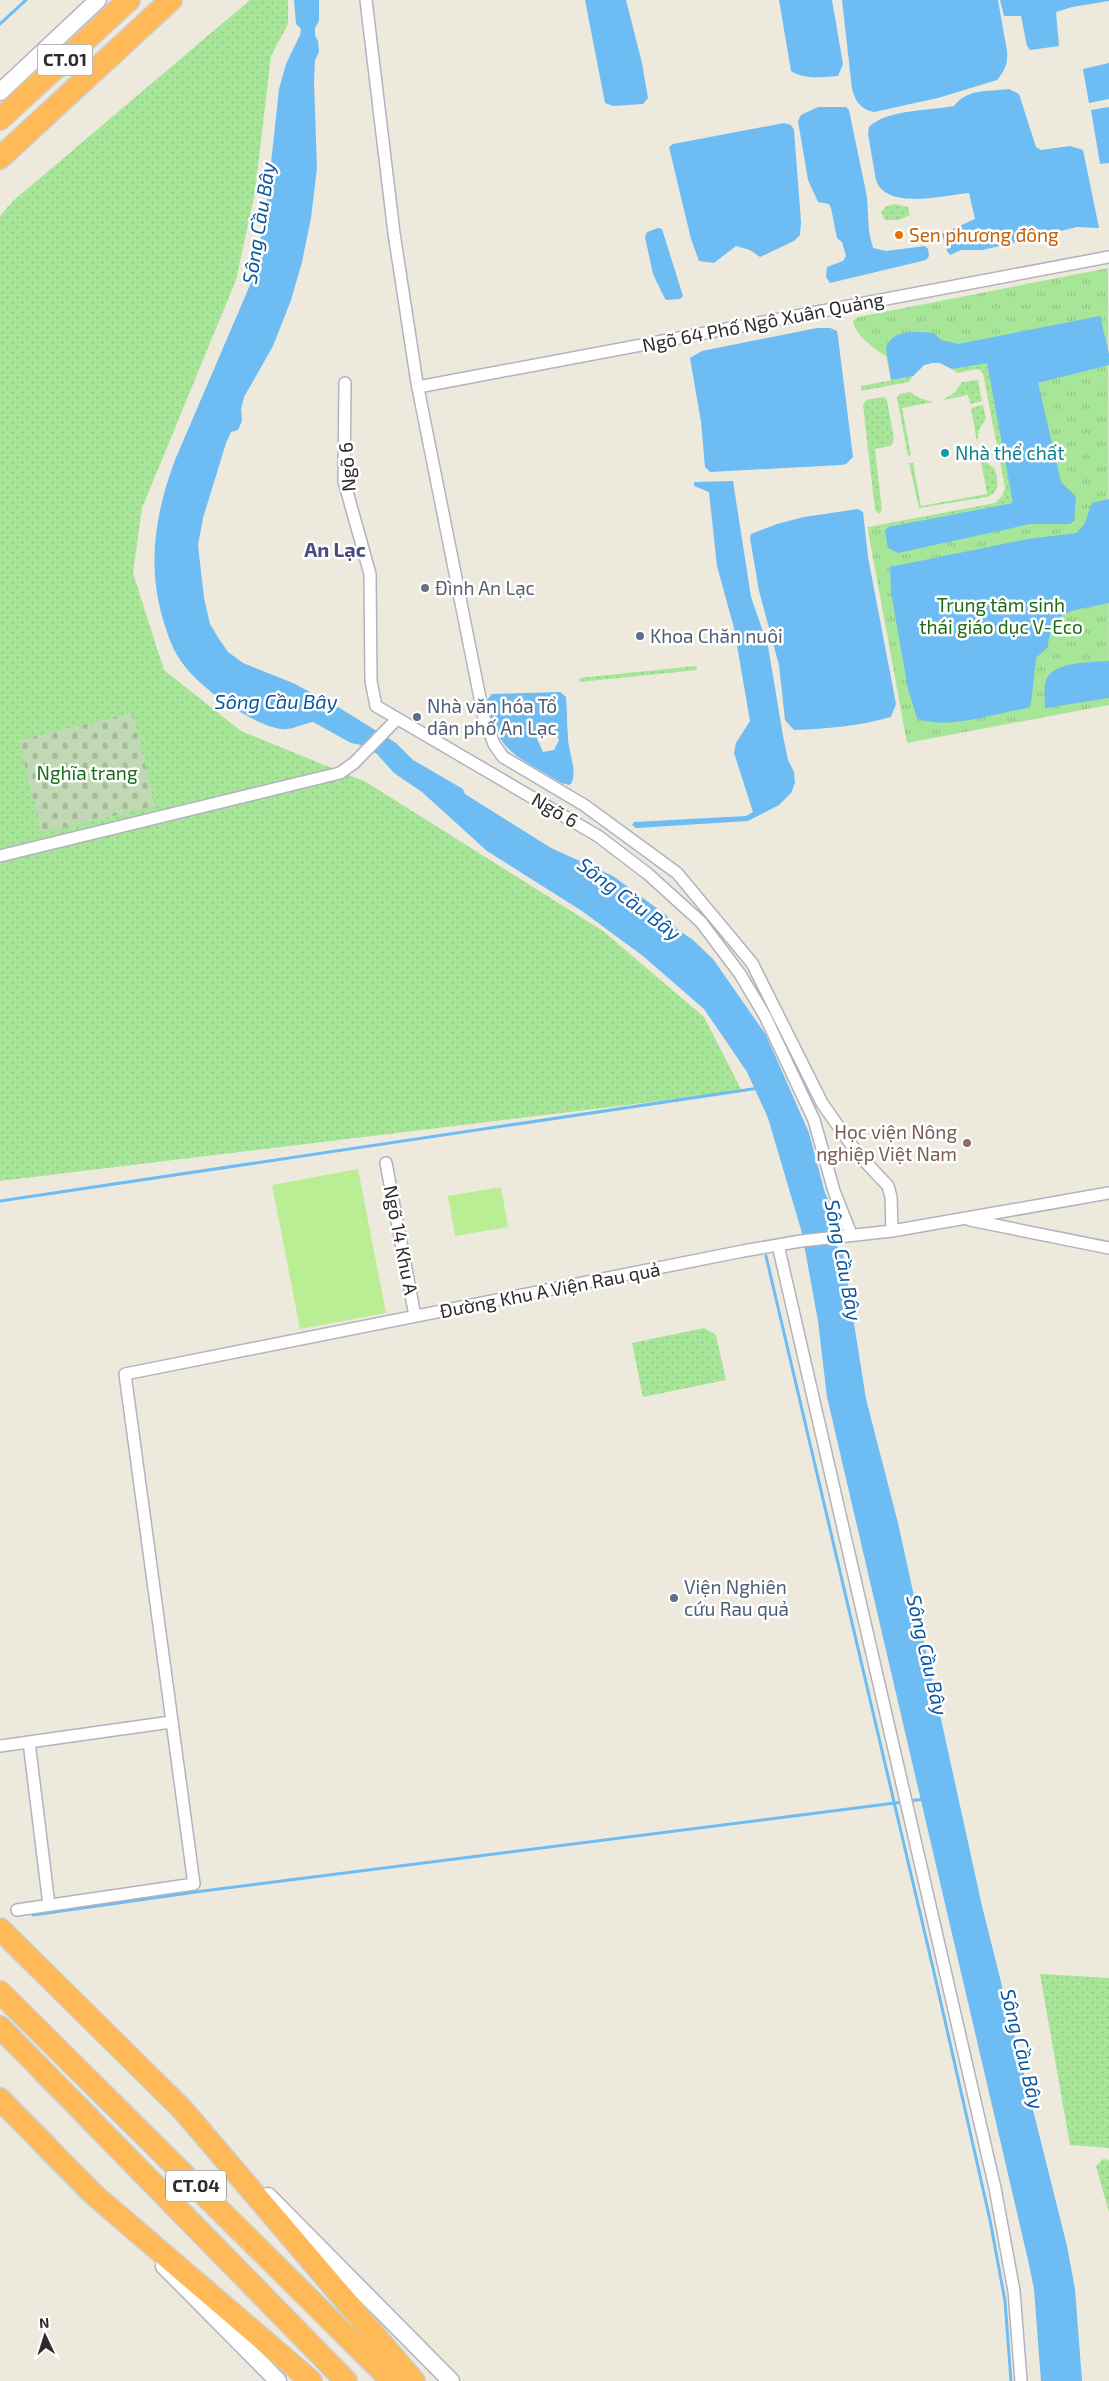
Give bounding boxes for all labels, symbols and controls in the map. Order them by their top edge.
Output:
road number: CT.01 [38,44,92,76]
water label: Sông Cầu Bây [237,160,281,286]
place label: Sen phương đông [909,223,1059,246]
marker: Sen phương đông [893,229,905,241]
street label: Ngõ 64 Phố Ngô Xuân Quảng [640,287,886,356]
street label: Ngõ 6 [333,441,360,493]
place label: Nhà thể chất [955,441,1064,464]
marker: Nhà thể chất [939,447,951,459]
district label: An Lạc [304,537,366,561]
place label: Đình An Lạc [435,576,535,599]
marker: Đình An Lạc [419,582,431,594]
park label: Trung tâm sinh thái giáo dục V-Eco [919,593,1083,638]
place label: Khoa Chăn nuôi [650,624,783,647]
marker: Khoa Chăn nuôi [634,630,646,642]
water label: Sông Cầu Bây [214,689,338,714]
place label: Nhà văn hóa Tổ dân phố An Lạc [427,694,557,739]
marker: Nhà văn hóa Tổ dân phố An Lạc [411,711,423,723]
park label: Nghĩa trang [36,761,138,784]
street label: Ngõ 6 [528,787,583,832]
water label: Sông Cầu Bây [573,852,686,946]
place label: Học viện Nông nghiệp Việt Nam [816,1120,957,1165]
marker: Học viện Nông nghiệp Việt Nam [961,1137,973,1149]
street label: Ngõ 14 Khu A [380,1183,423,1297]
water label: Sông Cầu Bây [819,1197,868,1323]
street label: Đường Khu A Viện Rau quả [438,1257,662,1322]
place label: Viện Nghiên cứu Rau quả [684,1575,789,1620]
marker: Viện Nghiên cứu Rau quả [668,1592,680,1604]
water label: Sông Cầu Bây [901,1592,954,1718]
water label: Sông Cầu Bây [995,1986,1050,2112]
road number: CT.04 [166,2170,226,2202]
north arrow [20,2311,70,2361]
text: N [38,2314,50,2331]

